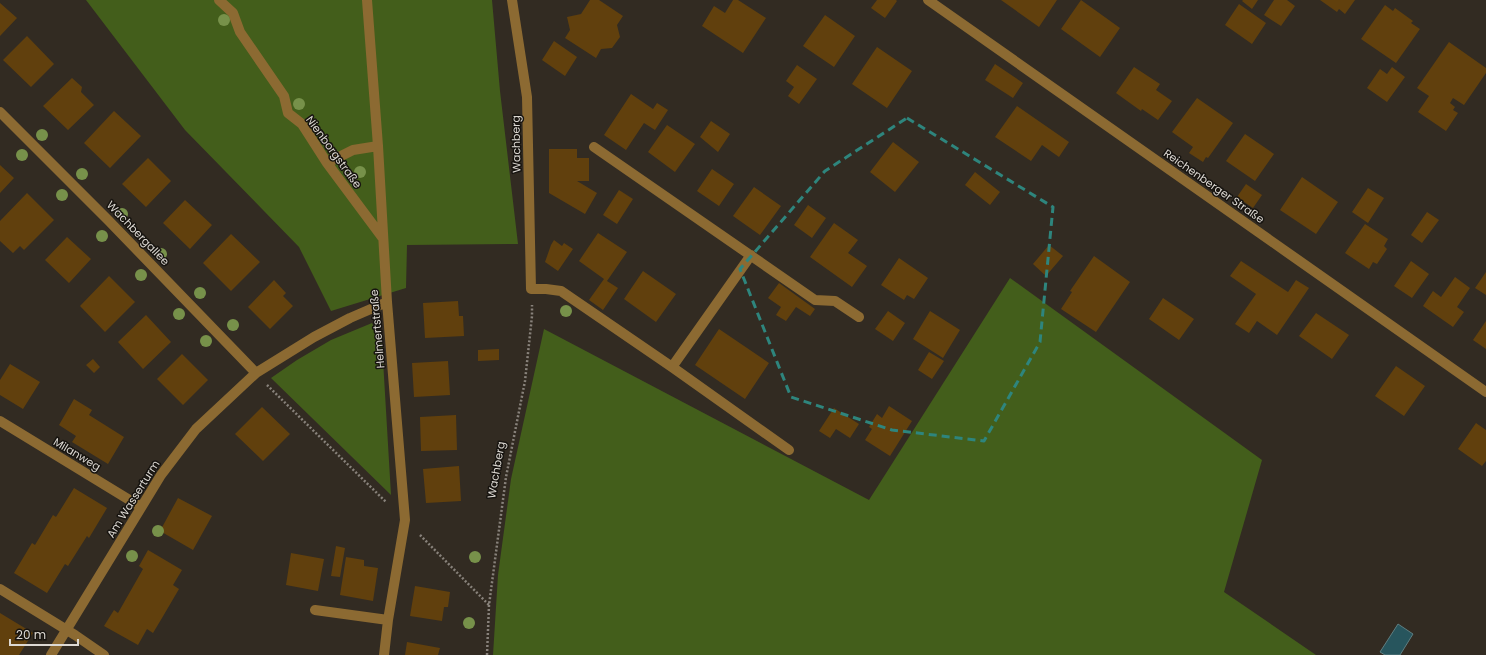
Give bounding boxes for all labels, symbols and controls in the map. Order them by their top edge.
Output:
street label: Nienborgstraße [302,113,366,192]
street label: Wachberg [507,115,525,173]
street label: Reichenberger Straße [1160,145,1268,227]
street label: Wachbergallee [103,197,173,269]
street label: Helmertstraße [366,289,388,369]
street label: Milanweg [50,434,104,474]
street label: Wachberg [483,440,509,500]
street label: Am Wasserturm [103,457,163,541]
scale bar [10,621,78,647]
text: 20 m [16,626,46,643]

